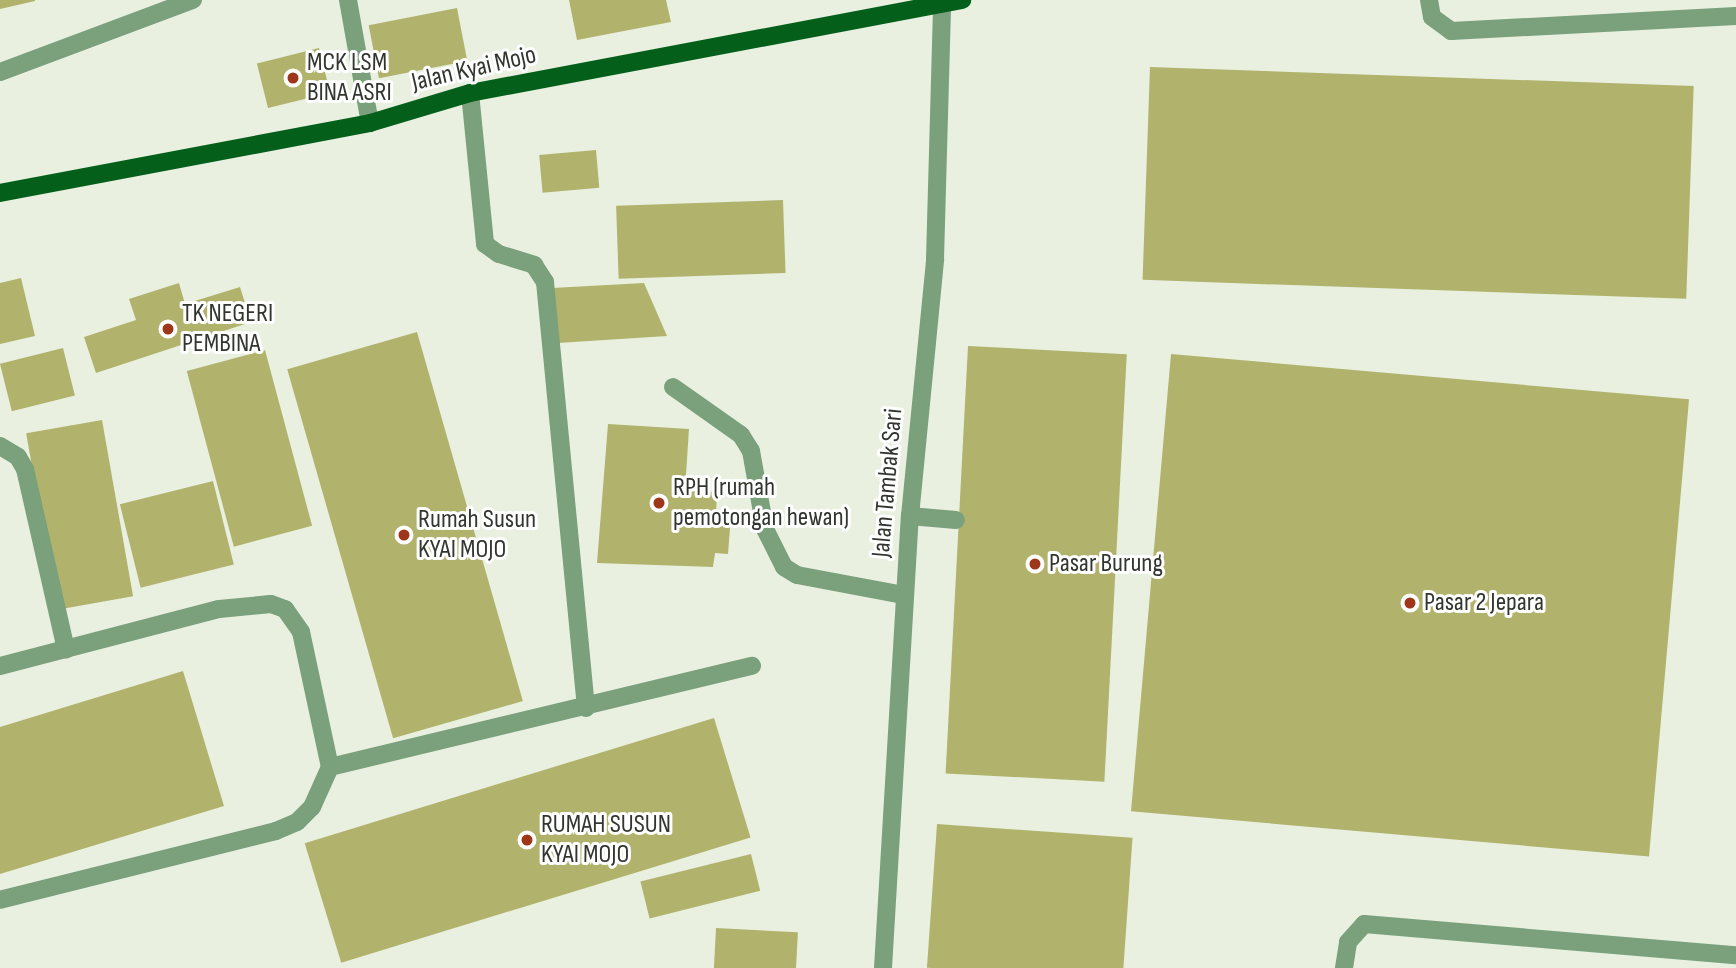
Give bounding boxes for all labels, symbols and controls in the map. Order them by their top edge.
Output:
street label: Jalan Kyai Mojo [409,40,539,98]
place label: MCK LSM BINA ASRI [307,47,392,108]
marker: MCK LSM BINA ASRI [285,70,301,86]
place label: TK NEGERI PEMBINA [182,298,273,360]
marker: TK NEGERI PEMBINA [160,321,176,337]
street label: Jalan Tambak Sari [866,407,910,559]
place label: RPH (rumah pemotongan hewan) [673,472,849,534]
marker: RPH (rumah pemotongan hewan) [651,495,667,511]
place label: Rumah Susun KYAI MOJO [418,504,536,566]
marker: Rumah Susun KYAI MOJO [396,527,412,543]
place label: Pasar Burung [1049,548,1163,580]
marker: Pasar Burung [1027,556,1043,572]
place label: Pasar 2 Jepara [1424,587,1544,619]
marker: Pasar 2 Jepara [1402,595,1418,611]
place label: RUMAH SUSUN KYAI MOJO [541,809,671,870]
marker: RUMAH SUSUN KYAI MOJO [519,832,535,848]

